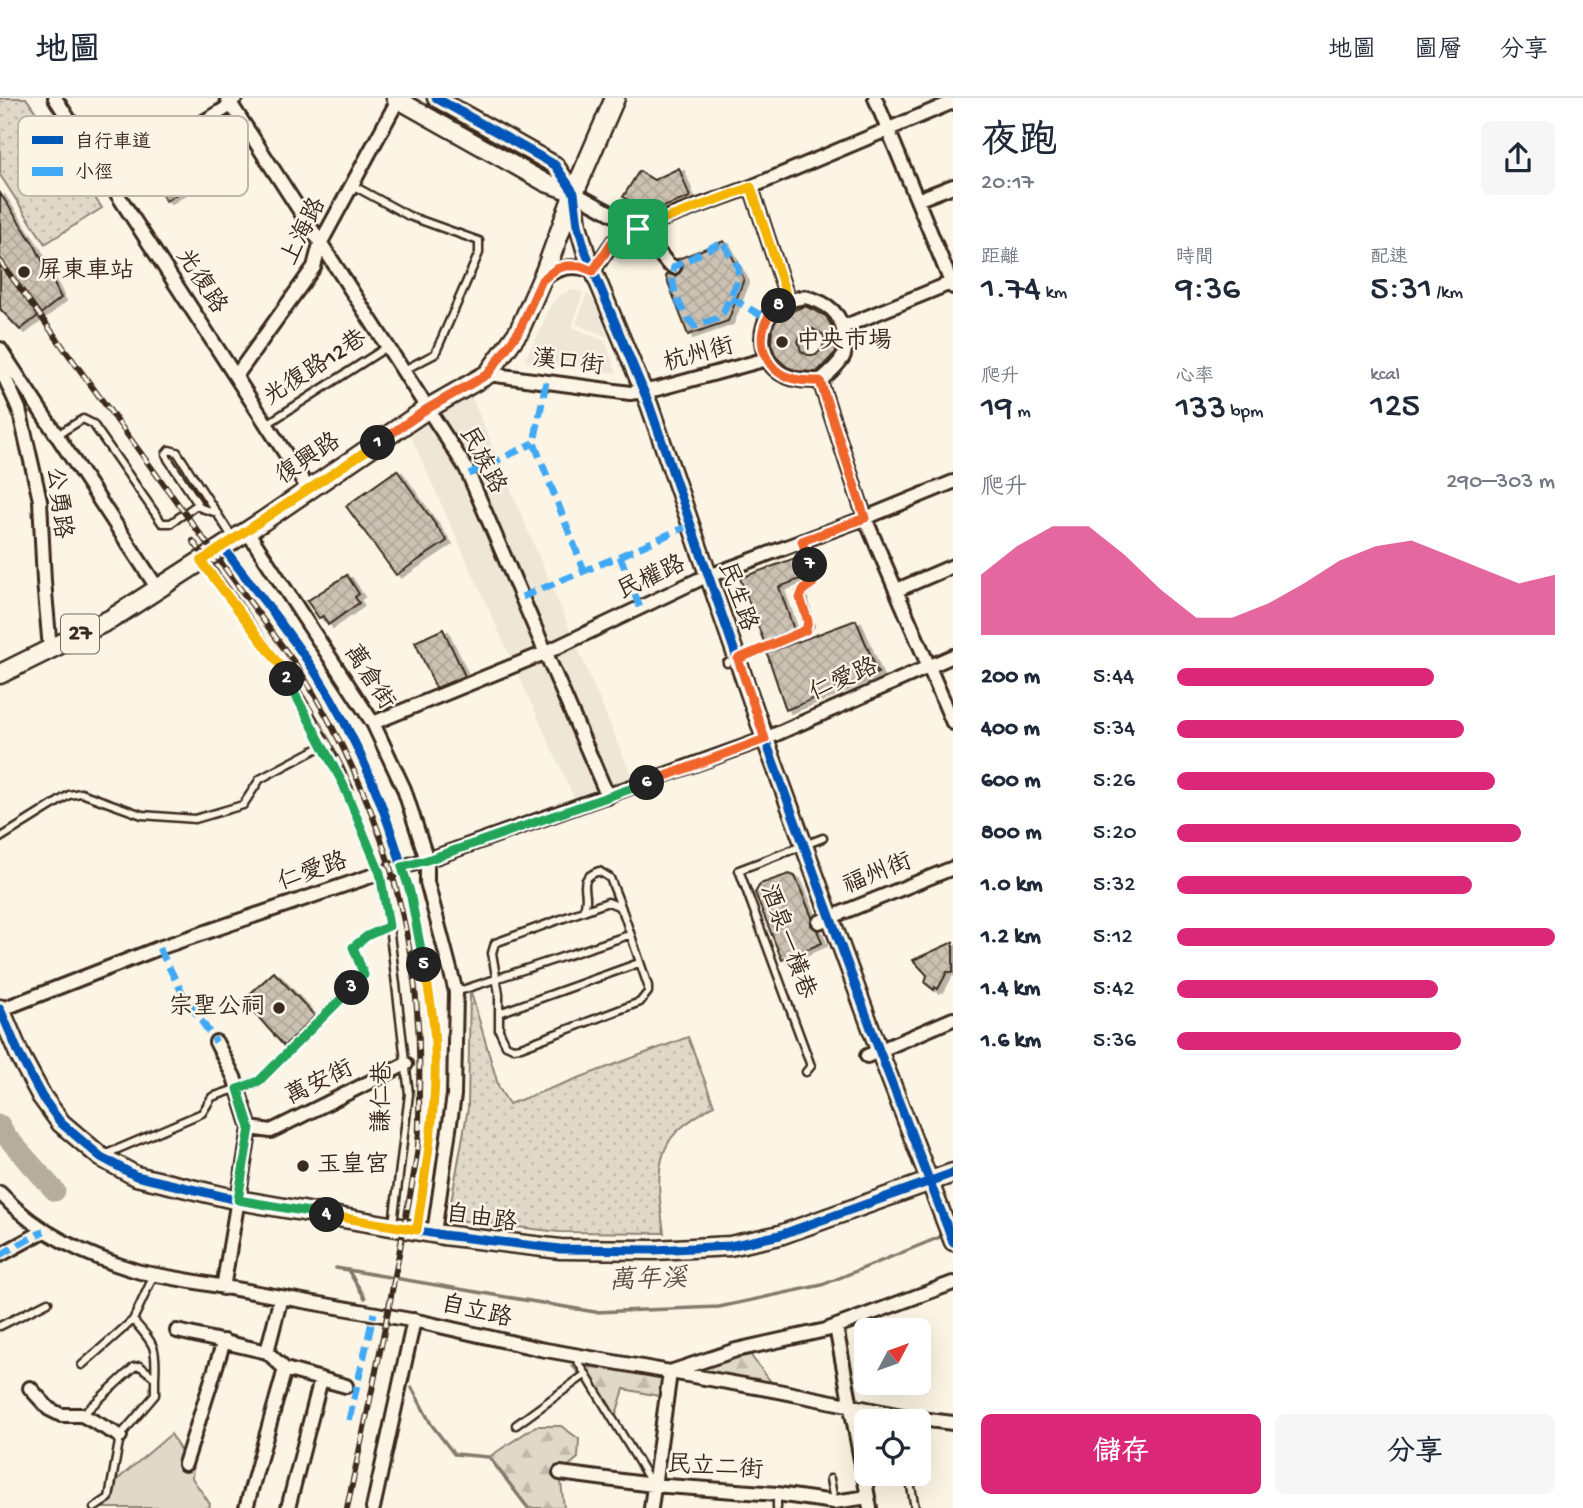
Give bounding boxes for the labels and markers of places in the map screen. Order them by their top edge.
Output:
pin [608,199,668,259]
place label: 屏東車站 [38,257,134,287]
marker: 屏東車站 [16,264,32,280]
pin: 8 [762,288,796,324]
place label: 中央市場 [796,327,892,357]
marker: 中央市場 [774,334,790,350]
pin: 1 [360,426,396,460]
pin: 7 [792,547,828,582]
pin: 2 [270,662,304,696]
pin: 6 [630,766,664,800]
pin: 5 [406,948,442,982]
pin: 3 [334,970,370,1006]
place label: 宗聖公祠 [169,993,265,1023]
marker: 宗聖公祠 [271,1000,287,1016]
place label: 玉皇宮 [317,1151,389,1181]
marker: 玉皇宮 [295,1158,311,1174]
pin: 4 [310,1198,344,1232]

